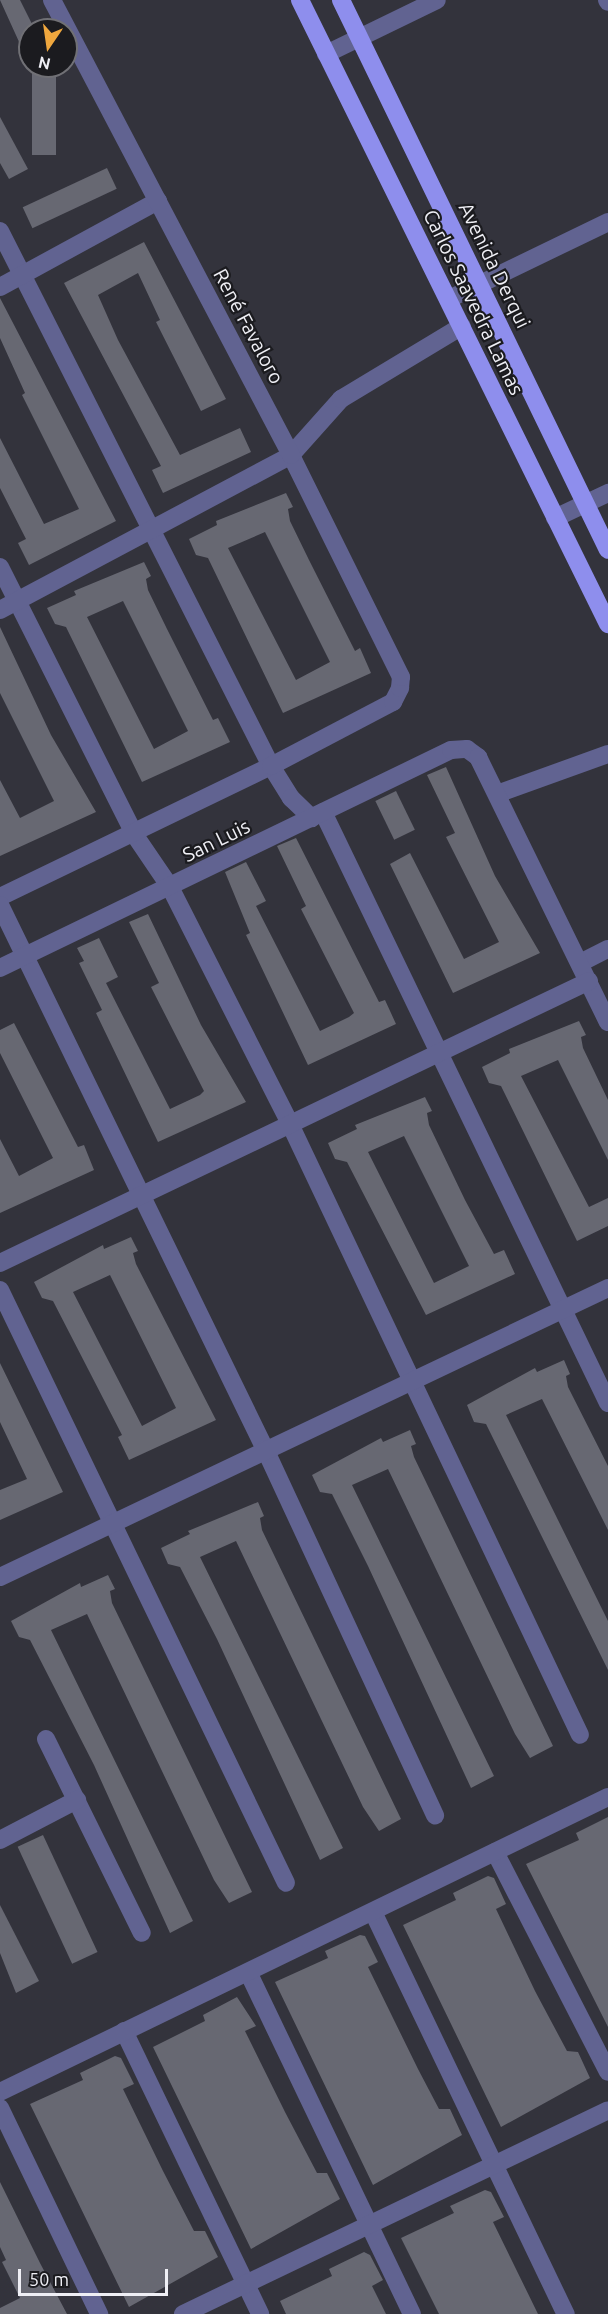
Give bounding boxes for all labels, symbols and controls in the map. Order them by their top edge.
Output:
north arrow [18,18,78,78]
text: N [37,53,52,74]
street label: Avenida Derqui [454,198,536,332]
street label: Carlos Saavedra Lamas [419,206,529,398]
street label: René Favaloro [209,264,289,388]
street label: San Luis [178,813,254,867]
scale bar [21,2257,171,2295]
text: 50 m [29,2269,69,2289]

